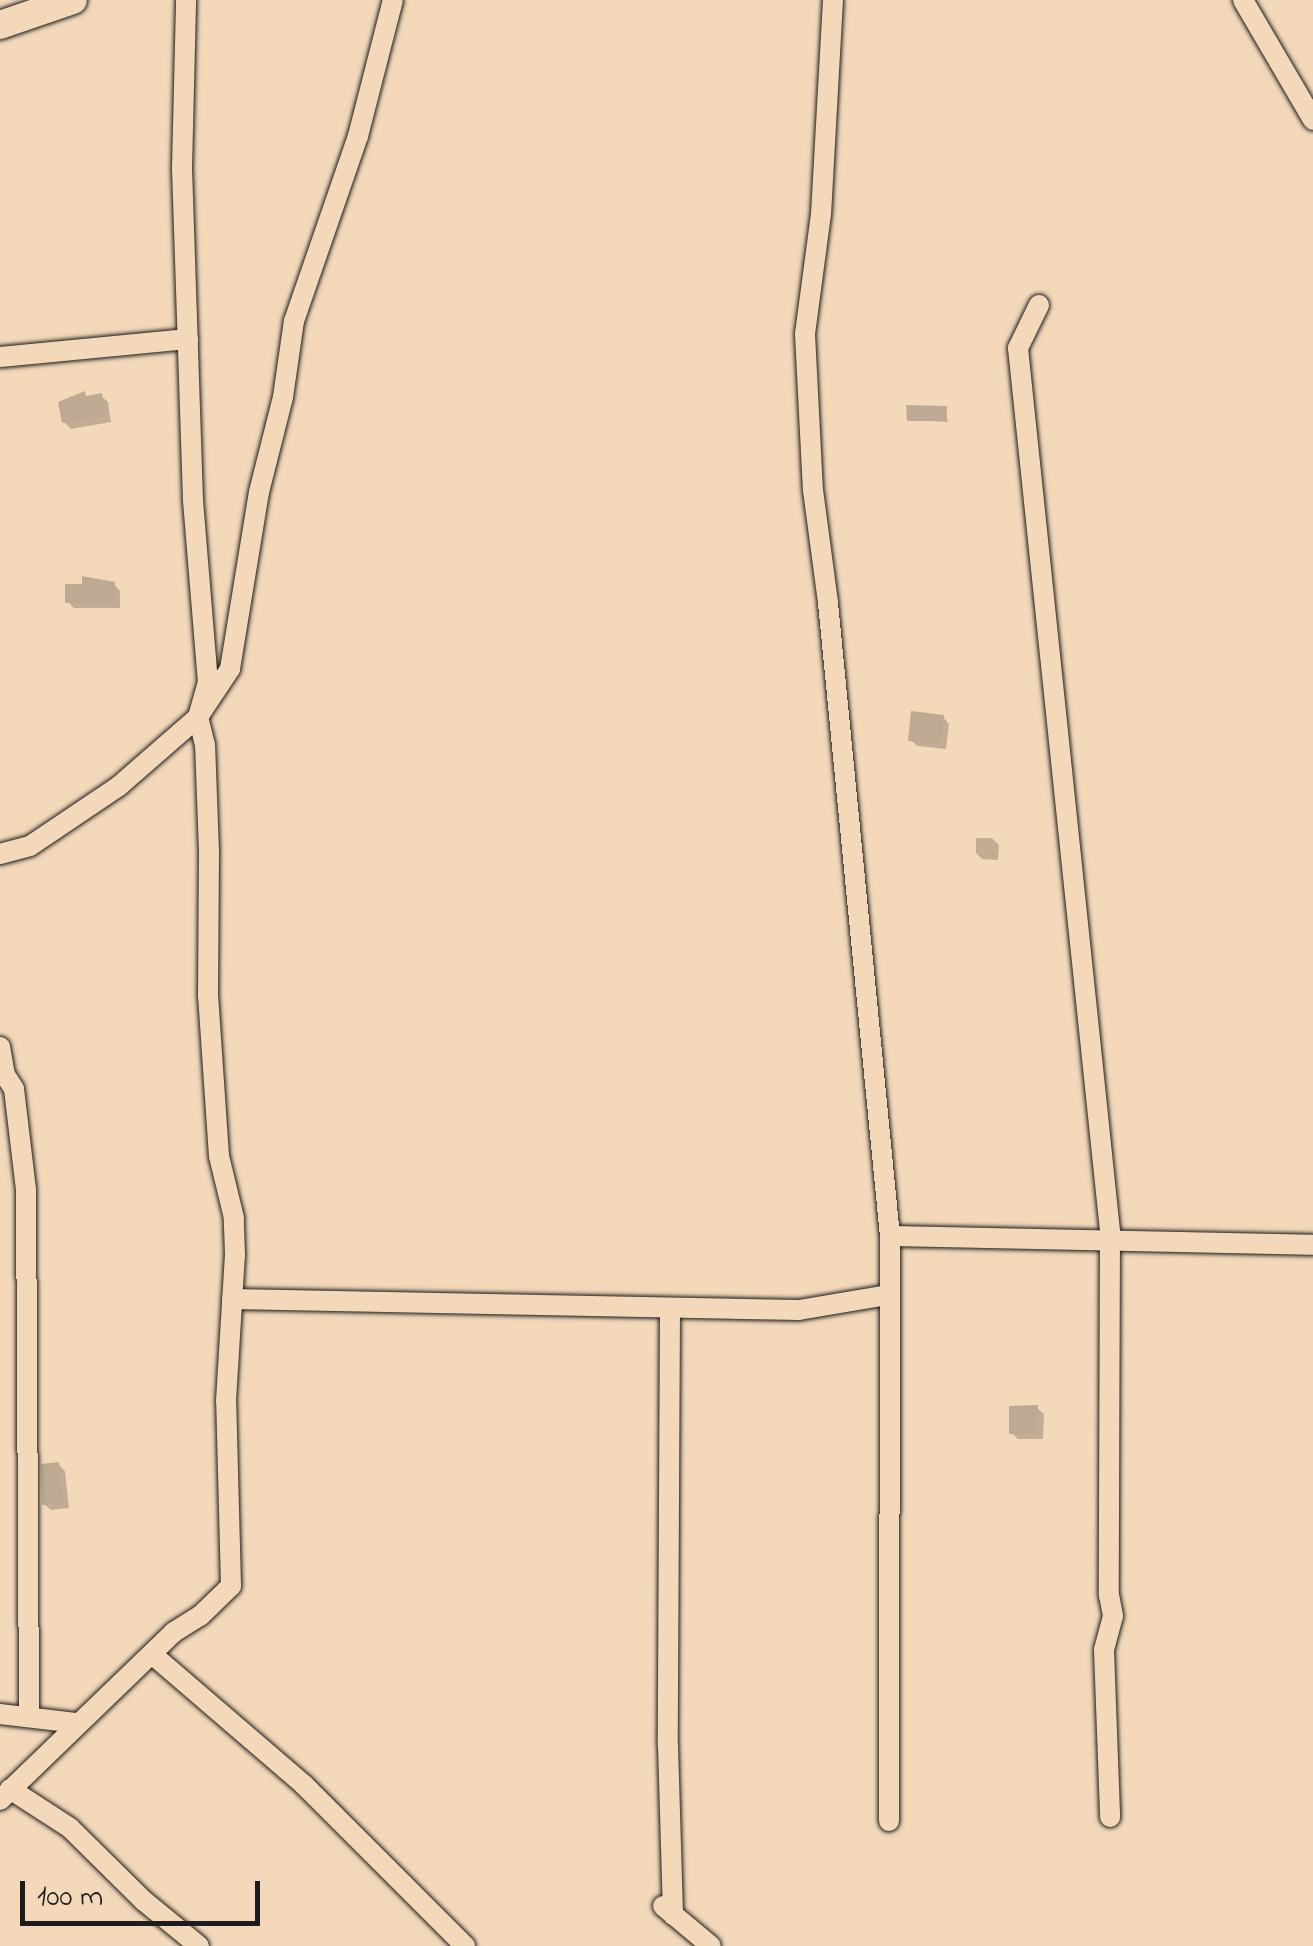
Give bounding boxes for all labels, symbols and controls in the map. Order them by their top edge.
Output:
scale bar [25,1861,265,1923]
text: 100 m [37,1876,103,1920]

